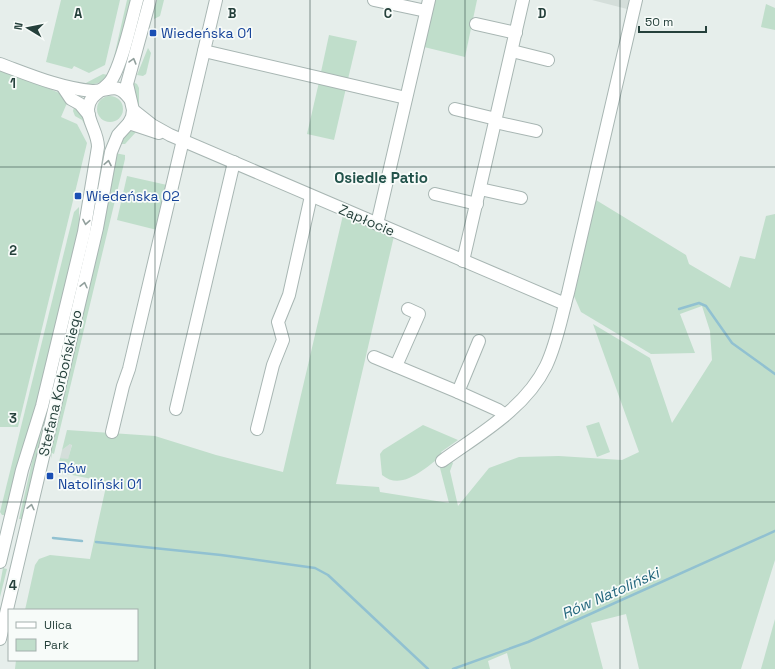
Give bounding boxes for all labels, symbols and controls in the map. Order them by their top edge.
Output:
text: A [74,5,83,22]
text: B [228,5,237,22]
text: C [384,5,392,22]
text: D [538,5,547,22]
north arrow [8,8,48,48]
scale bar [639,8,706,34]
text: 50 m [645,14,673,30]
text: N [11,21,26,31]
place label: Wiedeńska 01 [161,24,252,42]
marker: Wiedeńska 01 [148,28,158,38]
one-way arrow [128,58,137,65]
text: 1 [10,75,16,92]
one-way arrow [104,160,112,167]
district label: Osiedle Patio [334,168,428,187]
place label: Wiedeńska 02 [86,187,180,205]
marker: Wiedeńska 02 [73,191,83,201]
street label: Zapłocie [336,200,398,240]
one-way arrow [82,219,91,225]
text: 2 [9,242,17,259]
one-way arrow [79,282,87,288]
street label: Stefana Korbońskiego [34,308,86,458]
text: 3 [9,410,17,427]
place label: Rów Natoliński 01 [58,459,142,493]
marker: Rów Natoliński 01 [45,471,55,481]
one-way arrow [26,503,35,510]
water label: Rów Natoliński [558,562,664,623]
text: 4 [9,577,17,594]
legend [8,609,138,661]
text: Ulica [44,617,72,633]
text: Park [44,637,69,653]

